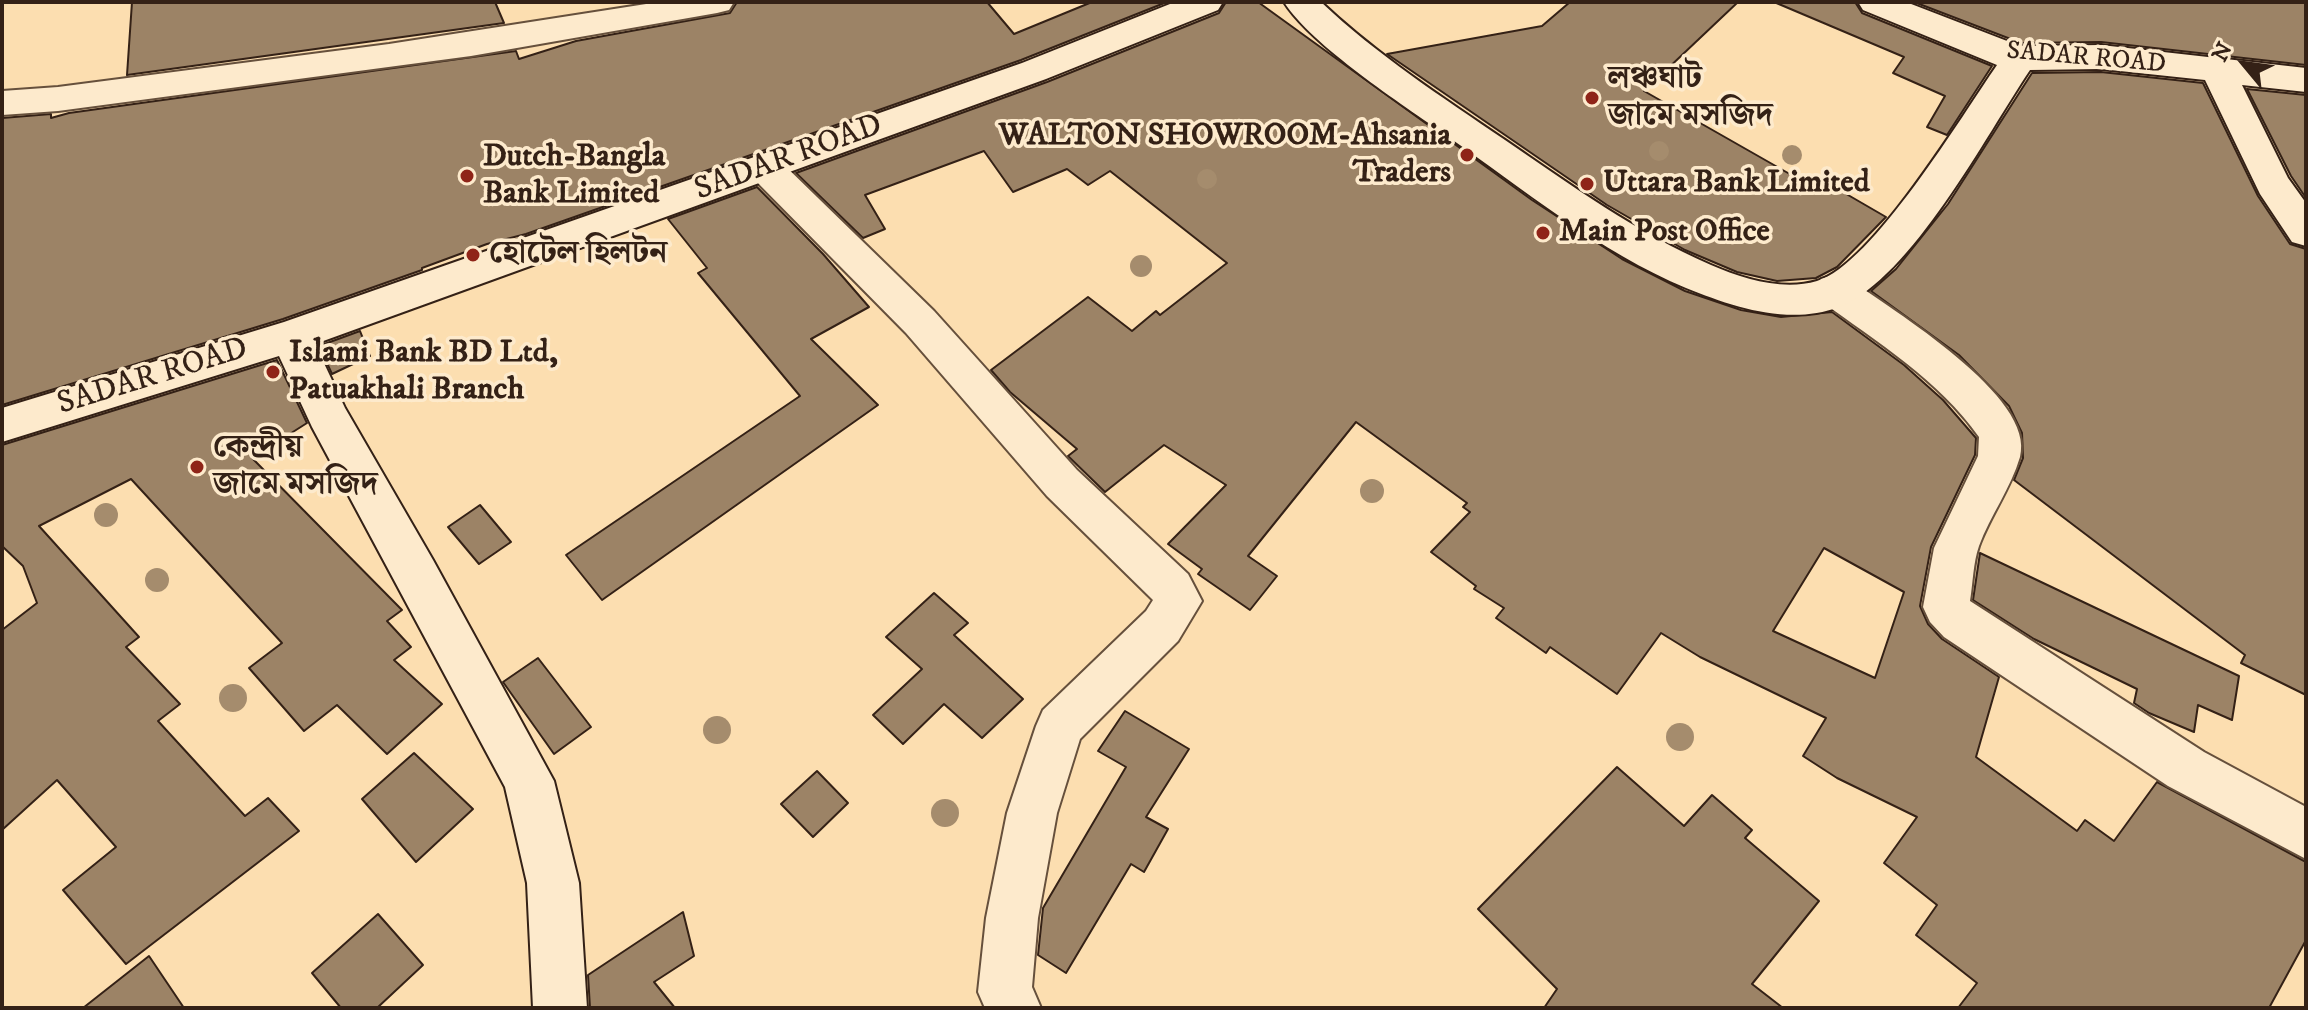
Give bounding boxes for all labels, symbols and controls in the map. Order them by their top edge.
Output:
north arrow [2204,24,2284,104]
street label: SADAR ROAD [2005,36,2167,82]
text: N [2206,38,2239,67]
place label: লঞ্চঘাট জামে মসজিদ [1608,61,1773,136]
marker: লঞ্চঘাট জামে মসজিদ [1583,89,1601,107]
street label: SADAR ROAD [690,107,888,211]
place label: WALTON SHOWROOM-Ahsania Traders [999,118,1451,193]
place label: Dutch-Bangla Bank Limited [483,139,665,214]
marker: WALTON SHOWROOM-Ahsania Traders [1458,146,1476,164]
place label: Uttara Bank Limited [1603,165,1870,203]
marker: Dutch-Bangla Bank Limited [458,167,476,185]
marker: Uttara Bank Limited [1578,175,1596,193]
place label: Main Post Office [1559,214,1770,252]
marker: Main Post Office [1534,224,1552,242]
place label: হোটেল হিলটন [489,236,667,274]
marker: হোটেল হিলটন [464,246,482,264]
street label: SADAR ROAD [53,331,253,425]
place label: Islami Bank BD Ltd, Patuakhali Branch [289,335,558,410]
marker: Islami Bank BD Ltd, Patuakhali Branch [264,363,282,381]
place label: কেন্দ্রীয় জামে মসজিদ [213,430,378,505]
marker: কেন্দ্রীয় জামে মসজিদ [188,458,206,476]

